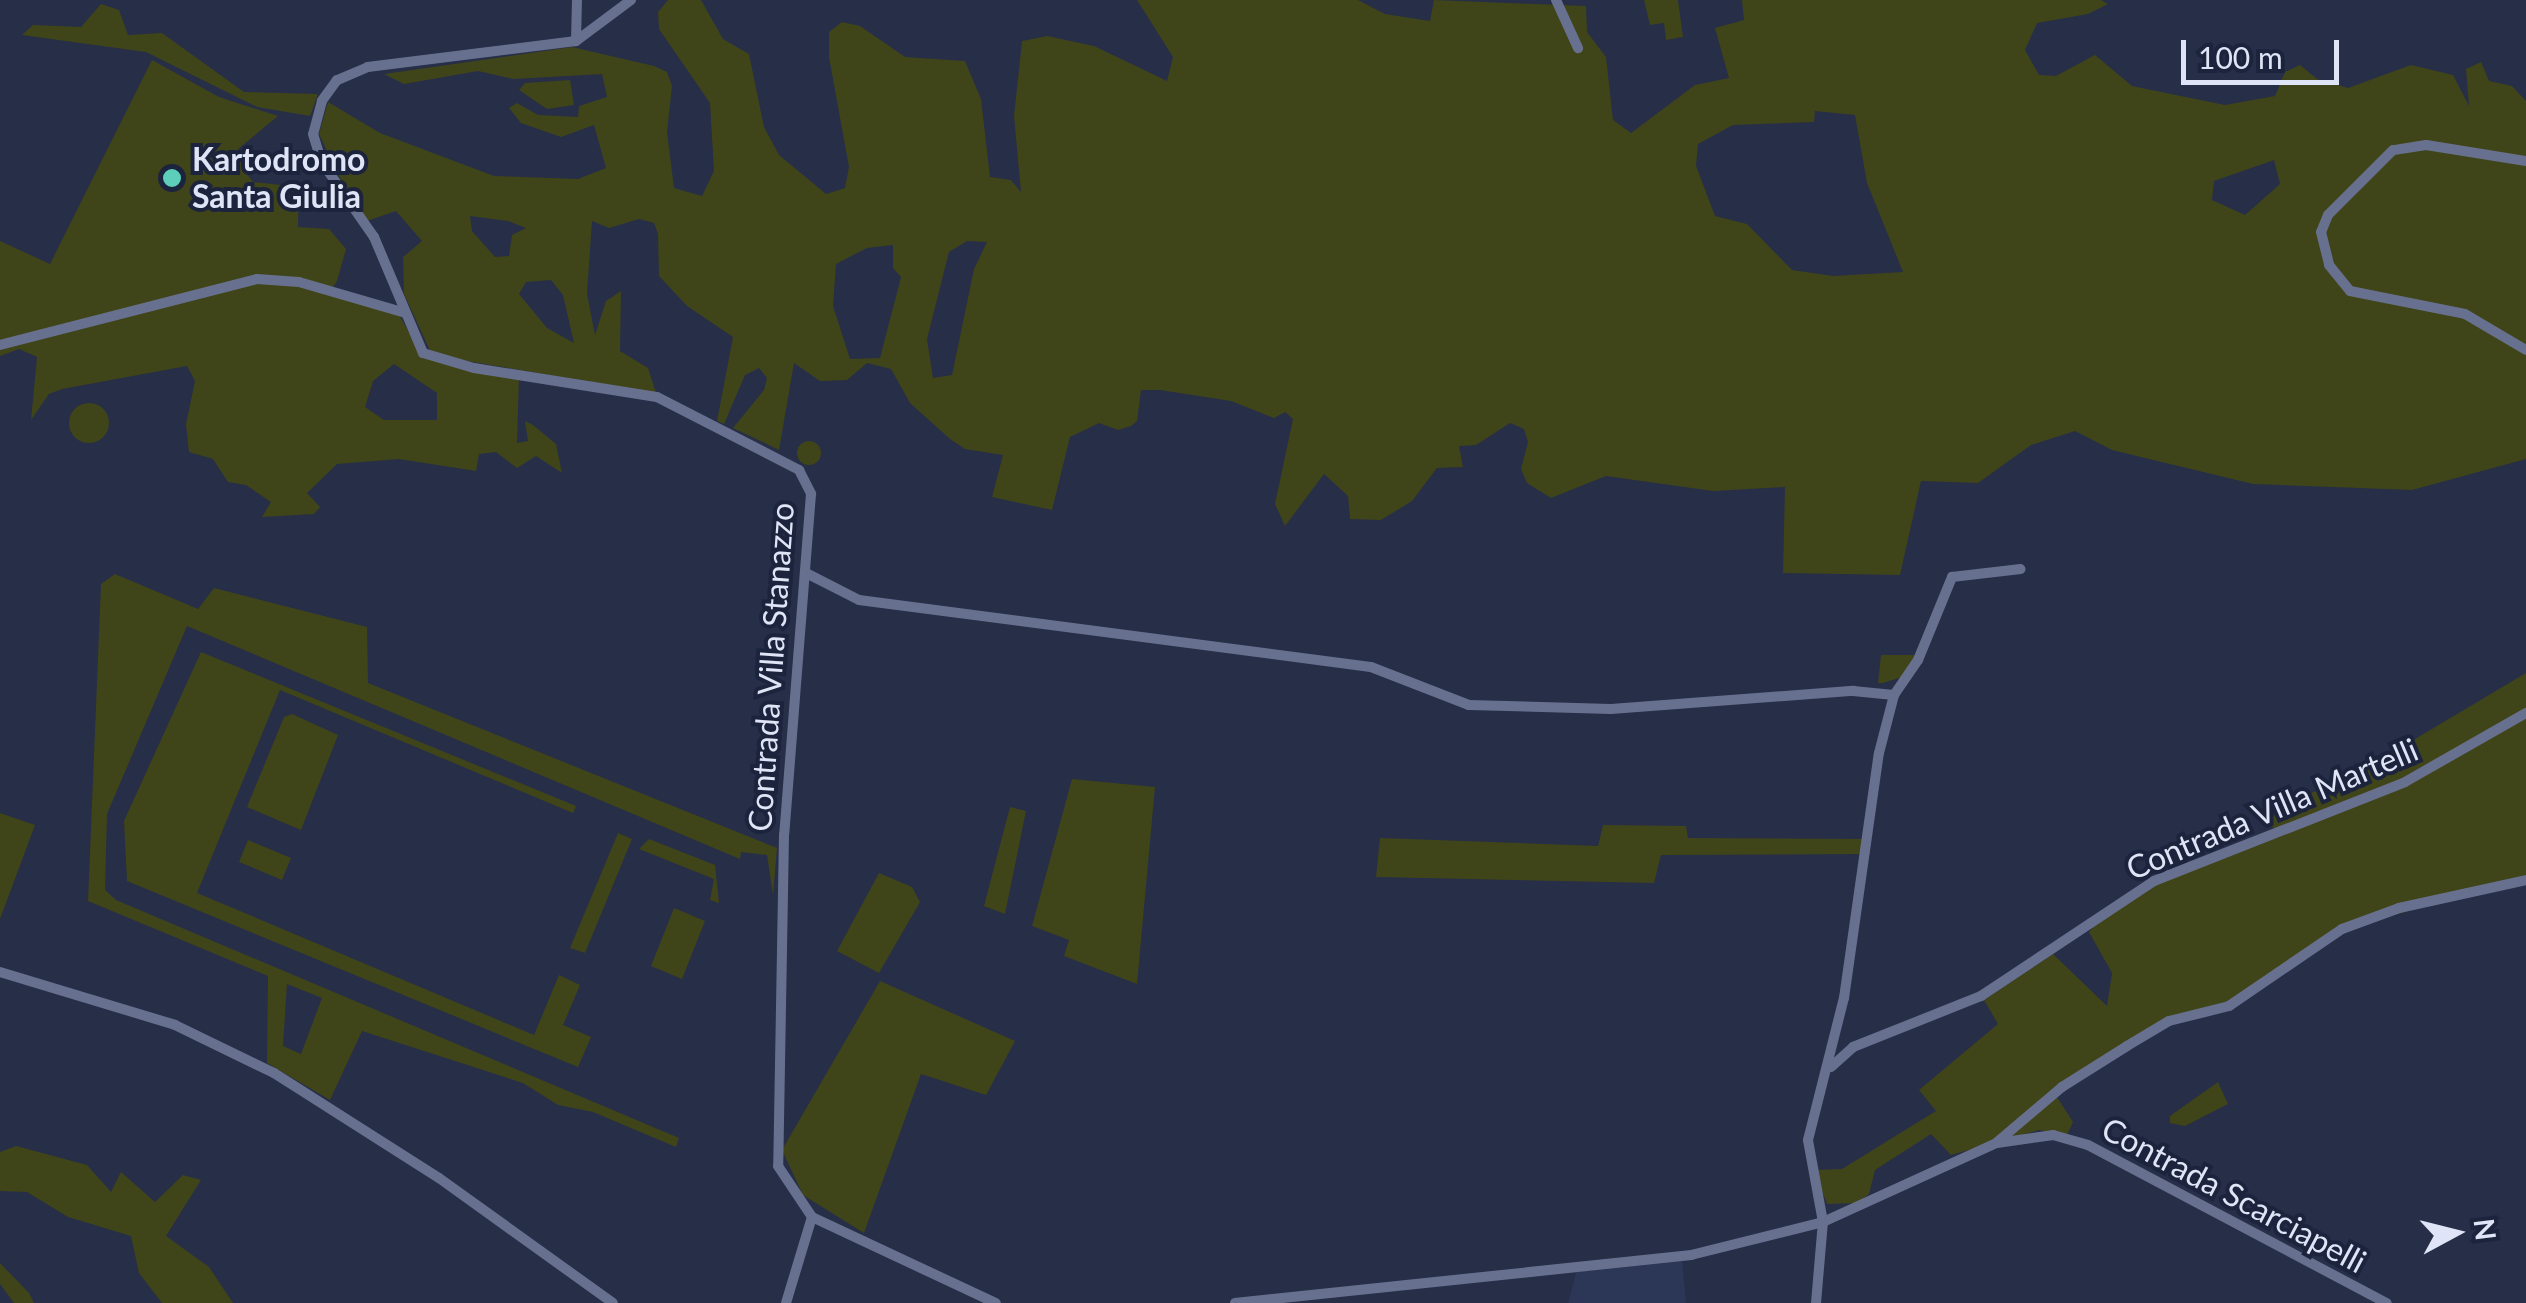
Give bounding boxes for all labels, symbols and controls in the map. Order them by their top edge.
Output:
scale bar [2186,20,2344,82]
text: 100 m [2198,39,2283,75]
place label: Kartodromo Santa Giulia [192,141,365,216]
marker: Kartodromo Santa Giulia [161,167,183,189]
street label: Contrada Villa Stanazzo [740,501,802,833]
street label: Contrada Villa Martelli [2120,730,2424,888]
street label: Contrada Scarciapelli [2095,1109,2373,1281]
north arrow [2406,1183,2506,1283]
text: N [2468,1217,2504,1242]

